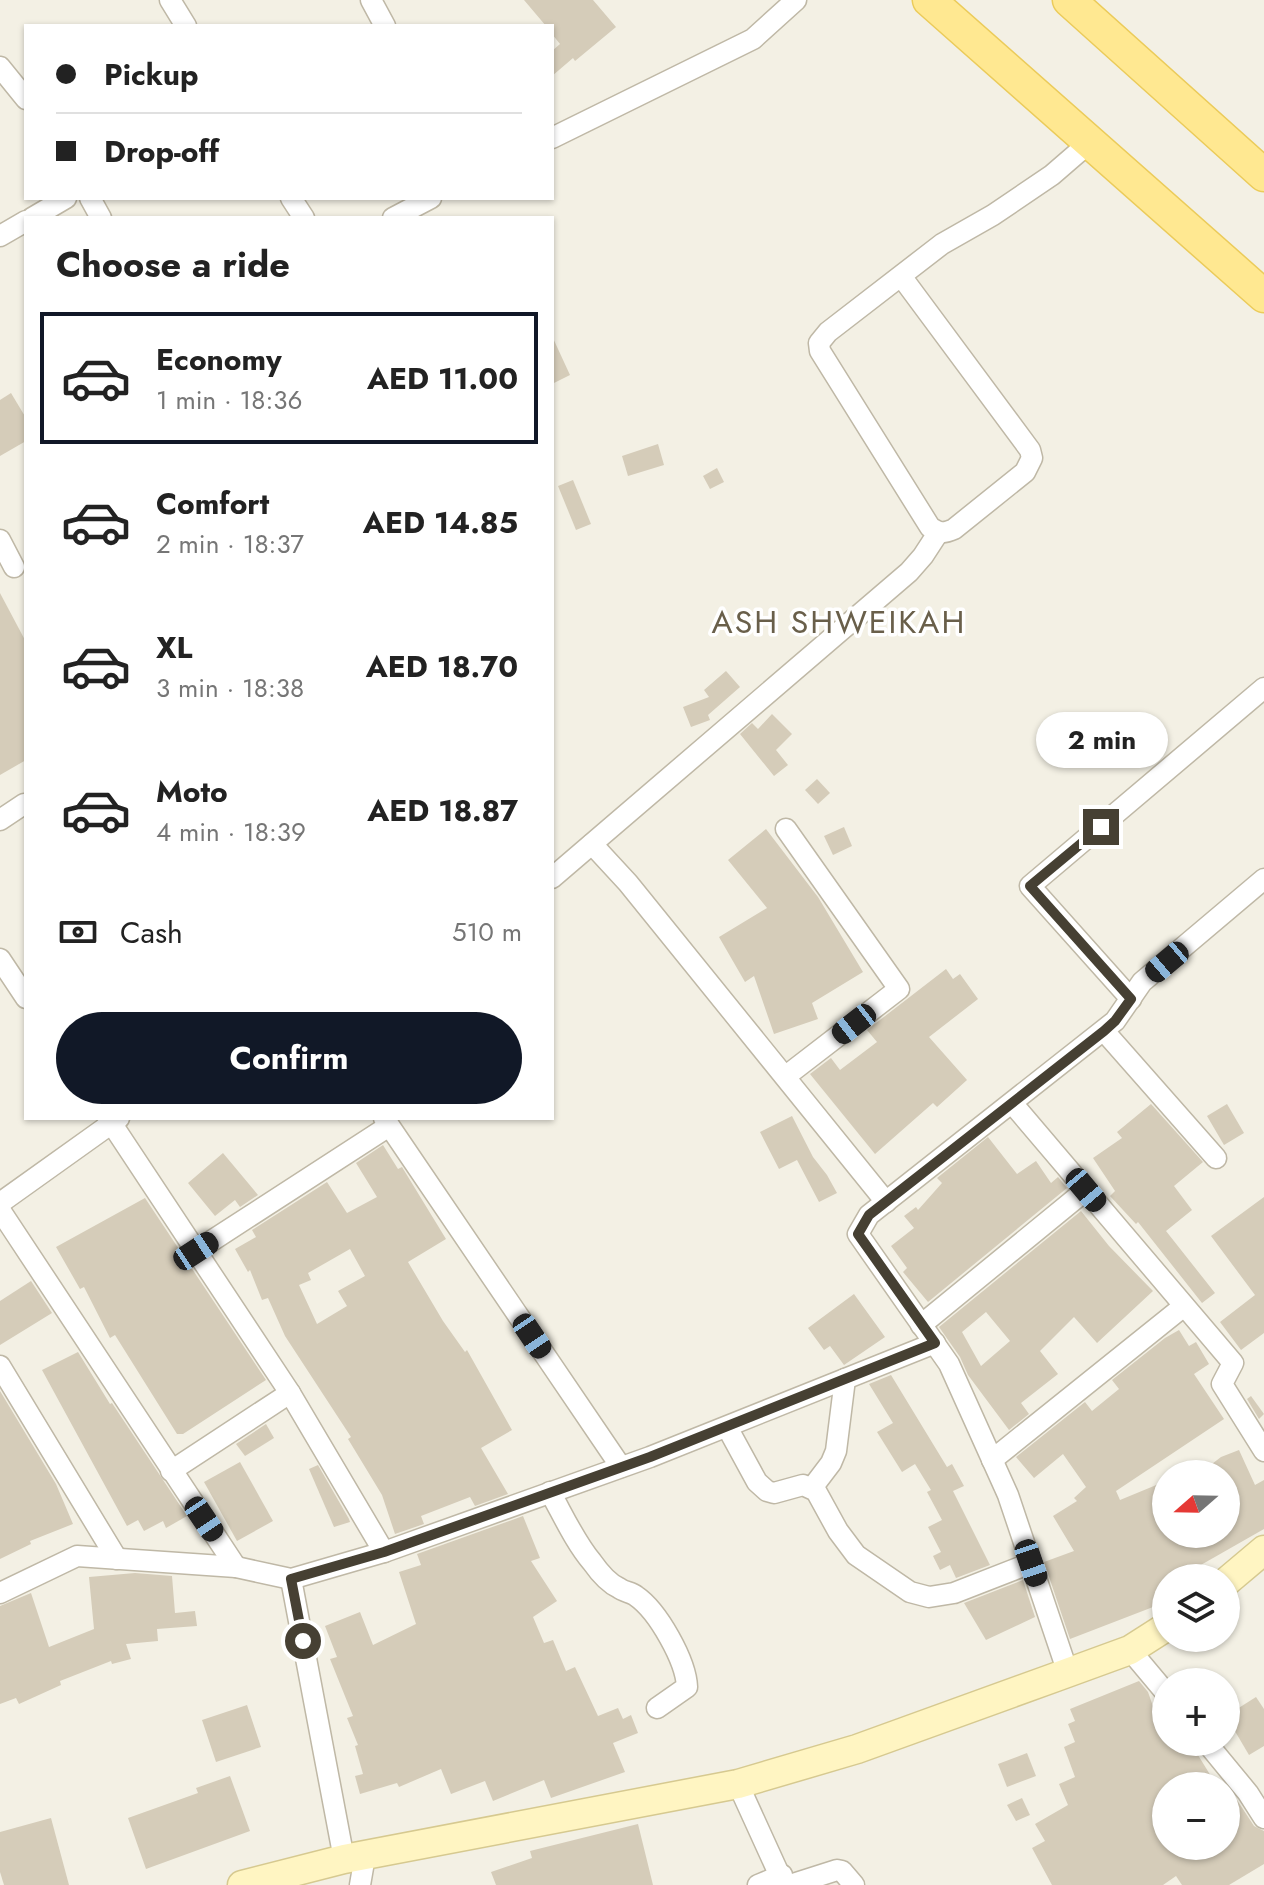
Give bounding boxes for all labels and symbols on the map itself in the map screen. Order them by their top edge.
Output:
district label: ASH SHWEIKAH [712,599,966,645]
callout: 2 min [1035,711,1167,767]
route end [1083,809,1119,845]
car [1141,937,1193,987]
car [828,1000,880,1048]
car [1061,1164,1111,1216]
car [169,1228,223,1274]
car [509,1309,555,1363]
north arrow [1152,1460,1240,1548]
car [181,1492,227,1546]
car [1012,1536,1050,1590]
route start [285,1623,321,1659]

